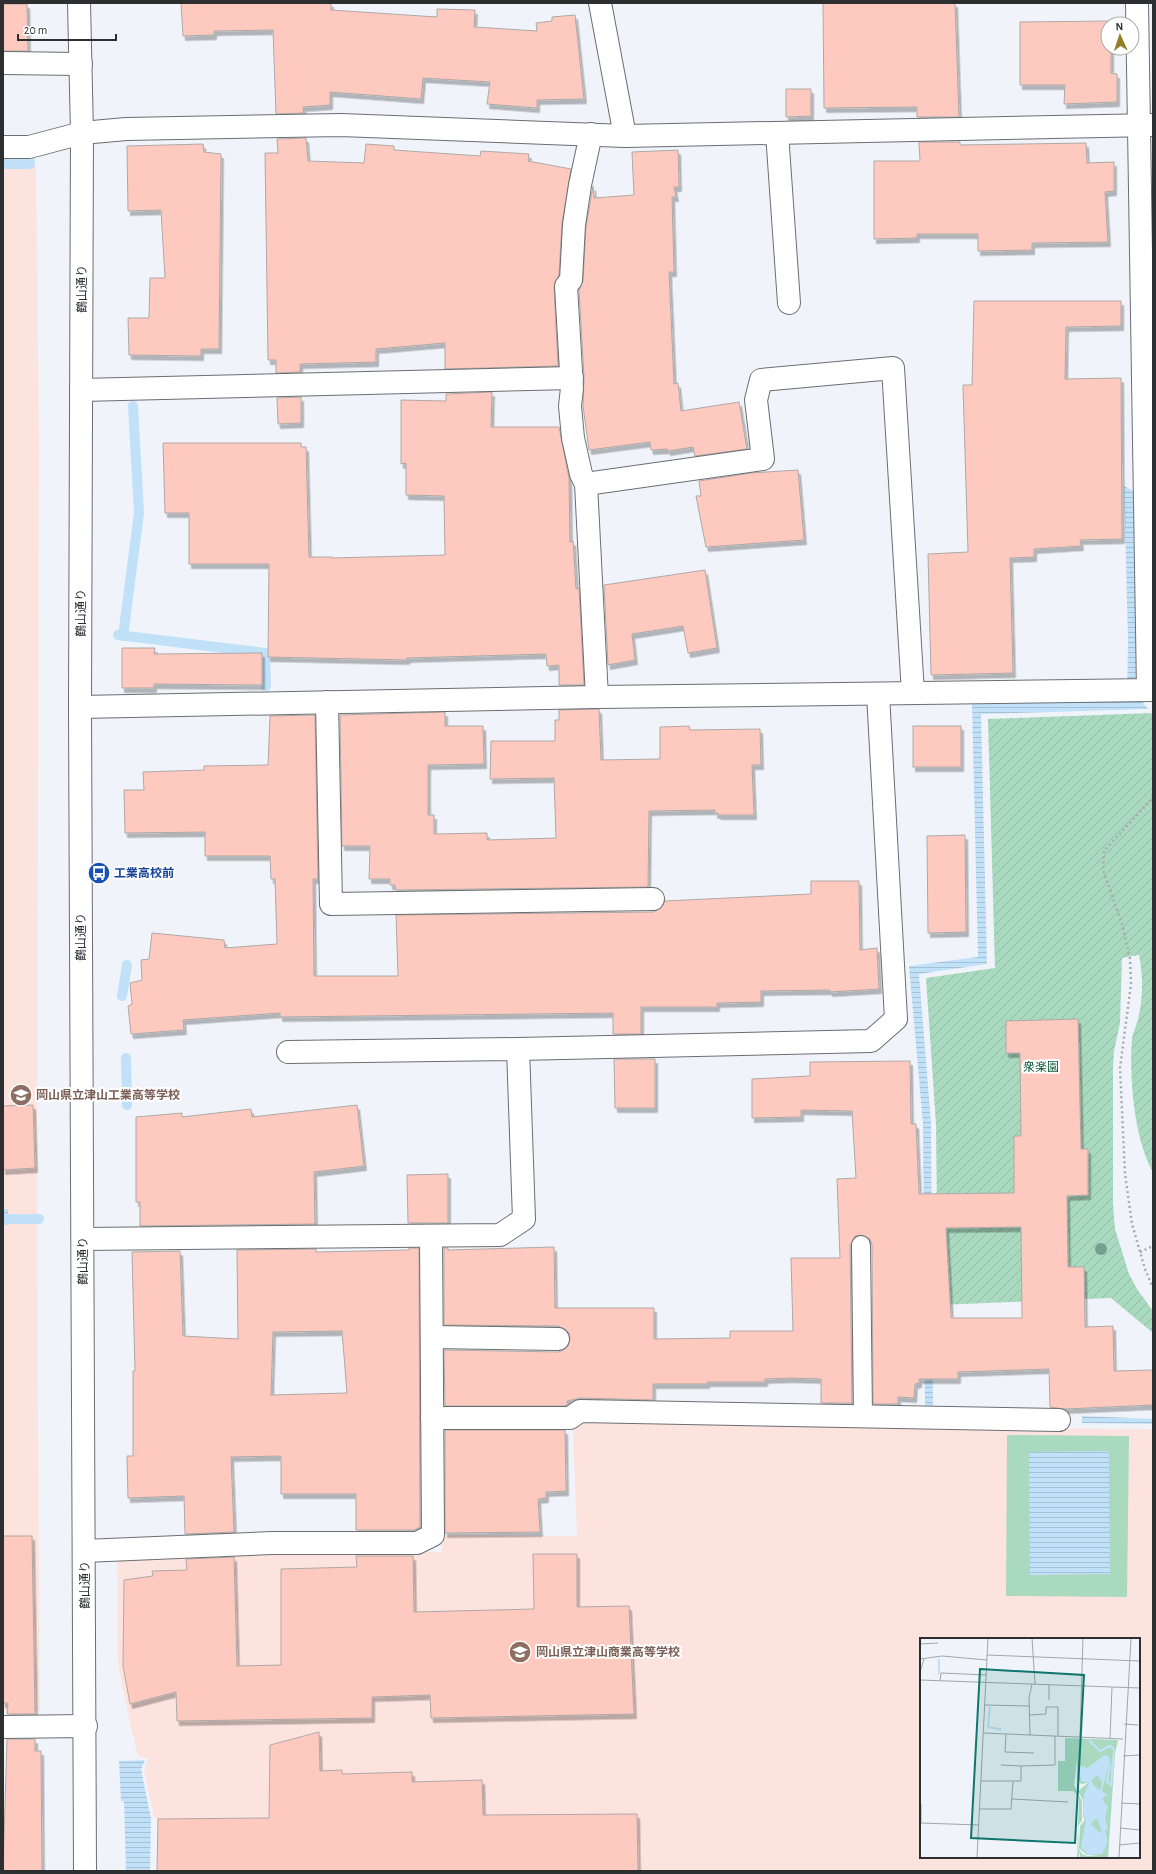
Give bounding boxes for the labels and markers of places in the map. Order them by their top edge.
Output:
bus stop icon: 工業高校前 [86,860,112,886]
place label: 工業高校前 [114,866,174,879]
school or university icon: 岡山県立津山工業高等学校 [8,1082,34,1108]
place label: 岡山県立津山工業高等学校 [36,1088,180,1101]
school or university icon: 岡山県立津山商業高等学校 [507,1639,533,1665]
place label: 岡山県立津山商業高等学校 [536,1645,680,1658]

